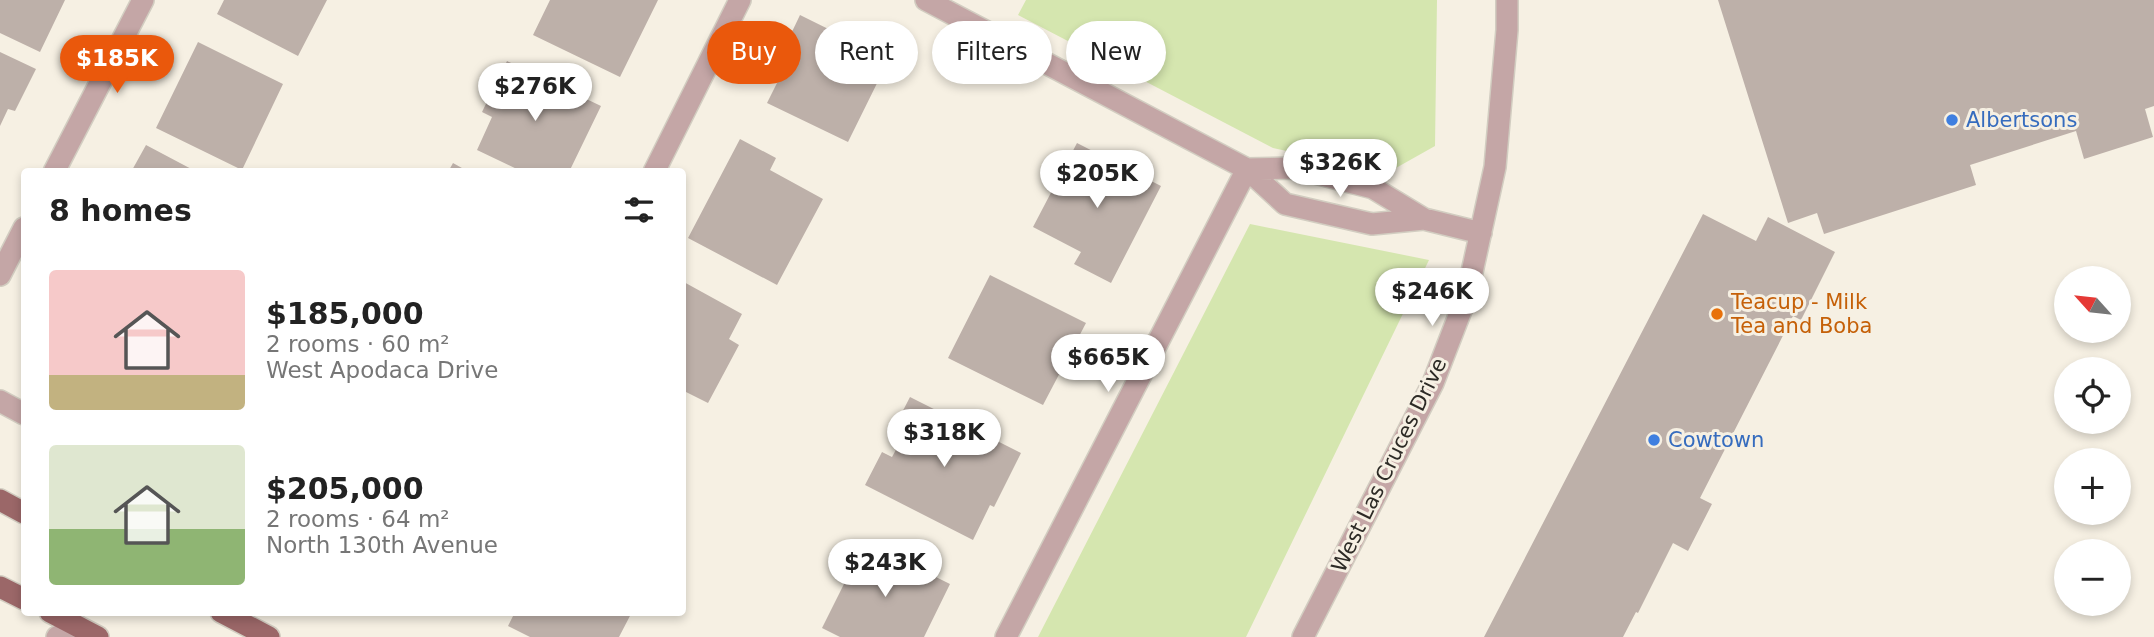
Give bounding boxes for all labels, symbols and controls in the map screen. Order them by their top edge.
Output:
chip: Buy [707,21,801,84]
chip: Rent [815,21,918,84]
chip: Filters [932,21,1052,84]
chip: New [1066,21,1166,84]
pin: $185K [68,36,166,95]
text: $185K [76,45,158,71]
pin: $276K [486,64,584,123]
text: $276K [494,73,576,99]
place label: Albertsons [1966,108,2077,132]
marker: Albertsons [1944,112,1960,128]
pin: $326K [1291,140,1389,199]
text: $326K [1299,149,1381,175]
pin: $205K [1048,150,1146,210]
text: $205K [1056,160,1138,186]
icon: filters [620,191,658,229]
text: 8 homes [49,193,192,228]
north arrow [2054,266,2132,343]
map controls [2054,266,2131,616]
pin: $246K [1383,268,1481,328]
text: $246K [1391,278,1473,304]
place label: Teacup - Milk Tea and Boba [1730,290,1872,338]
text: $185,000 [266,296,424,331]
icon: home [105,298,189,382]
marker: Teacup - Milk Tea and Boba [1709,306,1725,322]
text: 2 rooms · 60 m² [266,331,450,357]
pin: $665K [1059,334,1157,394]
text: $665K [1067,344,1149,370]
street label: West Las Cruces Drive [1327,354,1451,576]
text: West Apodaca Drive [266,357,498,383]
button: locate [2054,357,2131,434]
pin: $318K [895,410,993,469]
text: $318K [903,419,985,445]
place label: Cowtown [1668,428,1764,452]
marker: Cowtown [1646,432,1662,448]
button: + [2054,448,2131,525]
text: $205,000 [266,471,424,506]
icon: home [105,473,189,557]
text: 2 rooms · 64 m² [266,506,450,532]
text: North 130th Avenue [266,532,498,558]
button: − [2054,539,2131,616]
pin: $243K [836,540,934,599]
text: $243K [844,549,926,575]

